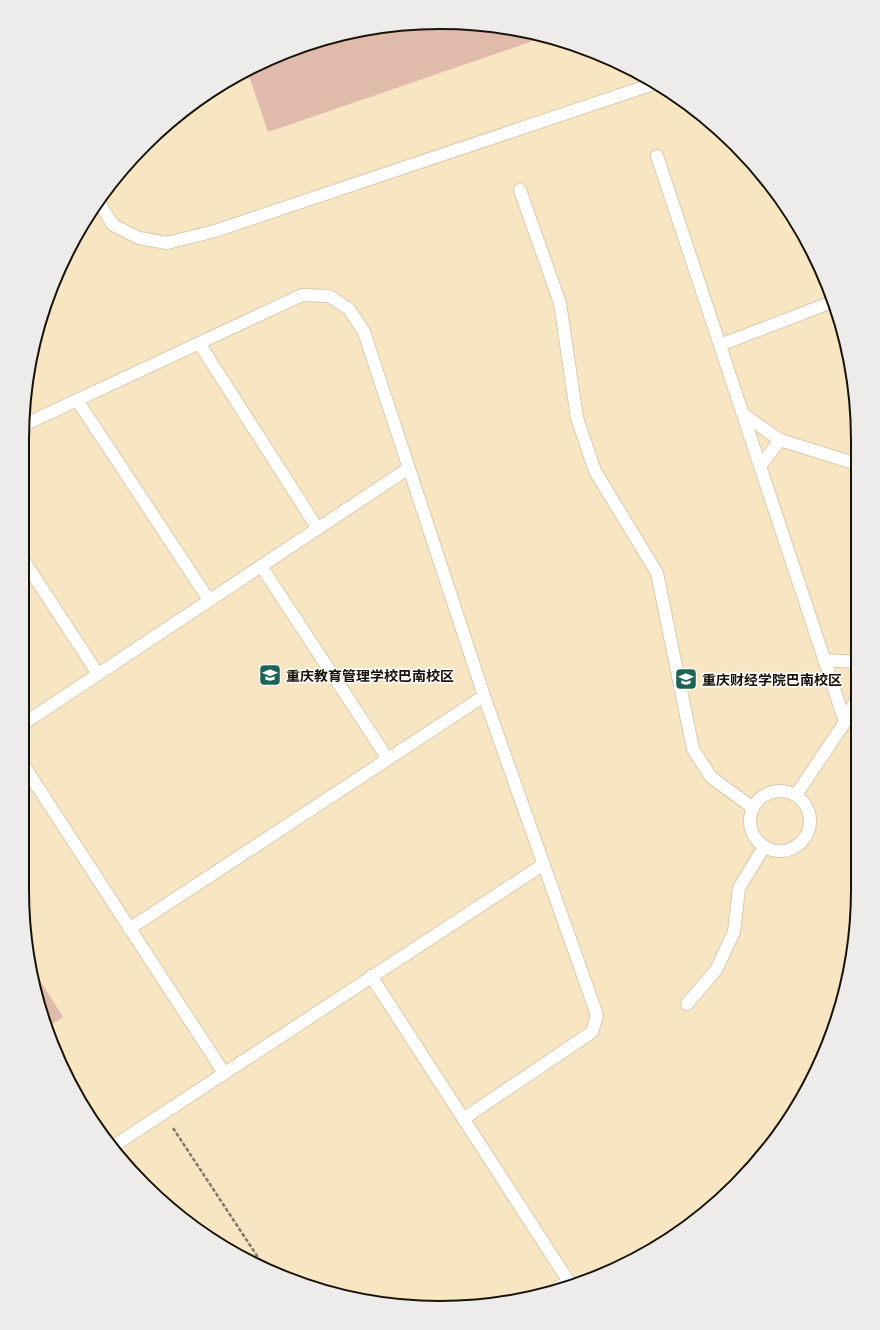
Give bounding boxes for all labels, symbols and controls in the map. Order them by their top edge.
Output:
school or university icon: 重庆教育管理学校巴南校区 [257,662,283,688]
place label: 重庆教育管理学校巴南校区 [286,666,454,685]
school or university icon: 重庆财经学院巴南校区 [673,666,699,692]
place label: 重庆财经学院巴南校区 [702,670,842,689]

